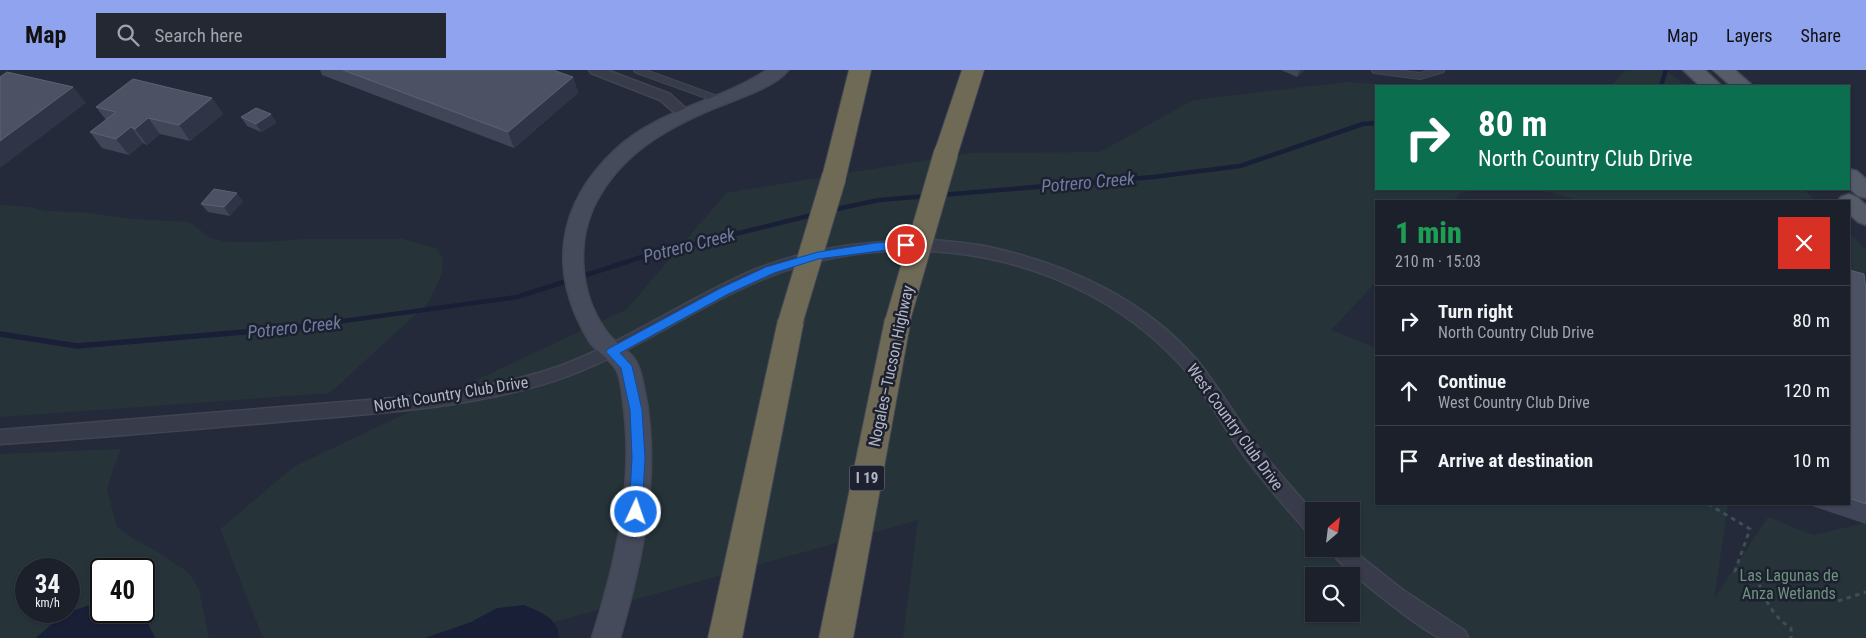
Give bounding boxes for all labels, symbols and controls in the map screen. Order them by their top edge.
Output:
search box [96,13,446,58]
text: Map [25,21,66,49]
icon: search [114,21,142,49]
text: Search here [154,24,243,47]
text: Map [1667,25,1698,46]
text: Layers [1726,25,1773,46]
text: Share [1801,25,1841,46]
text: 80 m [1478,104,1547,145]
icon: right [1395,105,1460,170]
text: North Country Club Drive [1478,146,1692,171]
water label: Potrero Creek [1040,167,1137,197]
text: 1 min [1395,215,1462,250]
button: close [1778,217,1830,269]
water label: Potrero Creek [641,223,738,267]
pin [885,224,927,266]
icon: arrive [892,231,920,259]
text: 210 m · 15:03 [1395,252,1481,271]
street label: Nogales–Tucson Highway [865,283,917,448]
text: Turn right [1438,300,1513,323]
icon: right [1395,307,1423,335]
text: 80 m [1793,309,1830,332]
water label: Potrero Creek [246,312,343,342]
text: North Country Club Drive [1438,323,1594,342]
street label: West Country Club Drive [1183,360,1287,494]
text: Continue [1438,370,1506,393]
street label: North Country Club Drive [372,372,530,416]
icon: ahead [1395,377,1423,405]
text: 120 m [1783,379,1830,402]
text: West Country Club Drive [1438,393,1590,412]
icon: arrive [1395,447,1423,475]
text: Arrive at destination [1438,449,1593,472]
text: 10 m [1793,449,1830,472]
road number: I 19 [850,466,884,490]
position arrow [609,485,661,537]
north arrow [1305,502,1360,558]
map controls [1305,502,1360,622]
speed limit sign: 40 [90,558,155,623]
park label: Las Lagunas de Anza Wetlands [1740,566,1838,603]
button: search [1305,567,1360,622]
text: 34 [35,570,60,599]
text: km/h [35,596,60,610]

